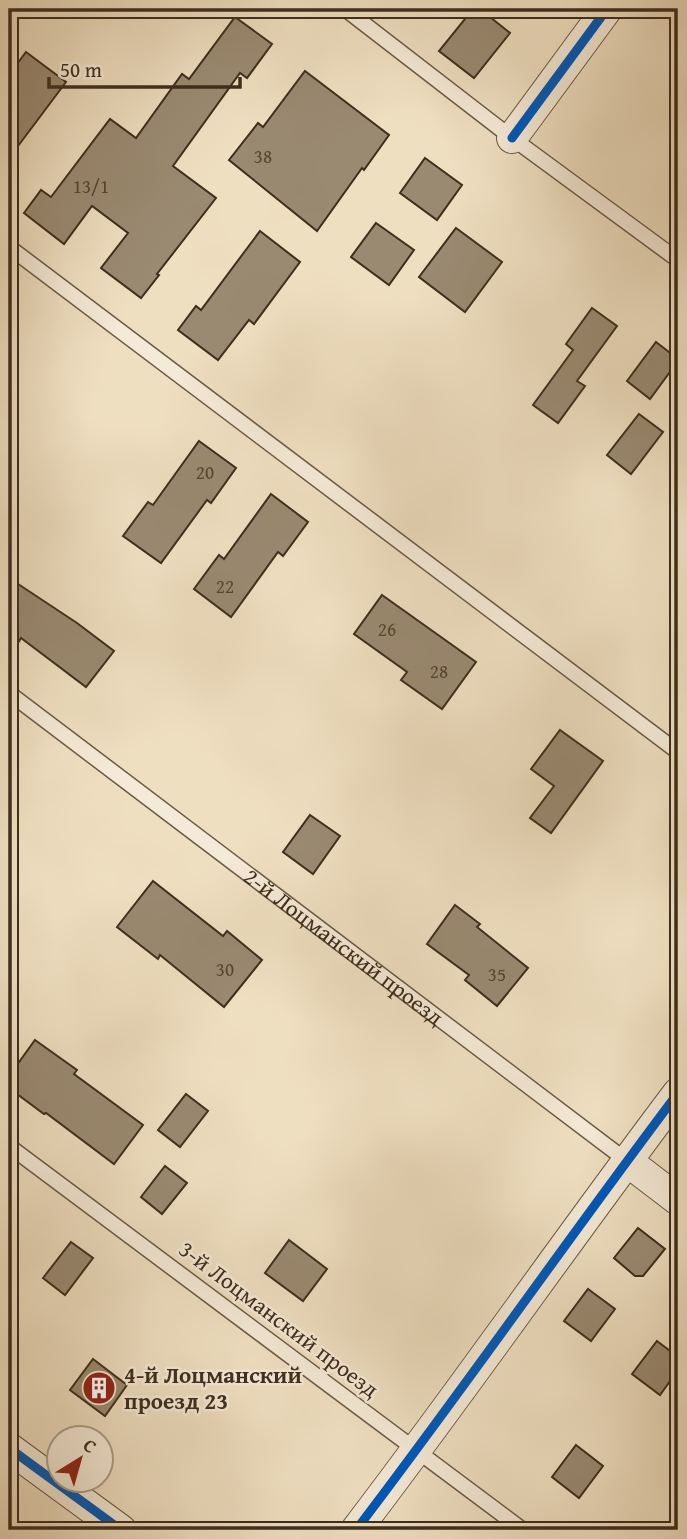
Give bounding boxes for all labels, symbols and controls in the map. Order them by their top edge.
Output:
scale bar [49,46,240,90]
text: 50 m [60,54,102,85]
house number: 38 [254,142,272,170]
house number: 13/1 [73,172,109,200]
house number: 20 [196,458,214,486]
house number: 22 [216,572,234,600]
house number: 26 [378,615,396,643]
house number: 28 [430,657,448,685]
street label: 2-й Лоцманский проезд [237,860,451,1033]
house number: 30 [216,955,234,983]
house number: 35 [488,960,506,988]
street label: 3-й Лоцманский проезд [172,1232,387,1405]
place label: 4-й Лоцманский проезд 23 [124,1358,302,1417]
building icon: 4-й Лоцманский проезд 23 [80,1369,118,1407]
north arrow [46,1424,116,1494]
text: С [78,1431,103,1460]

